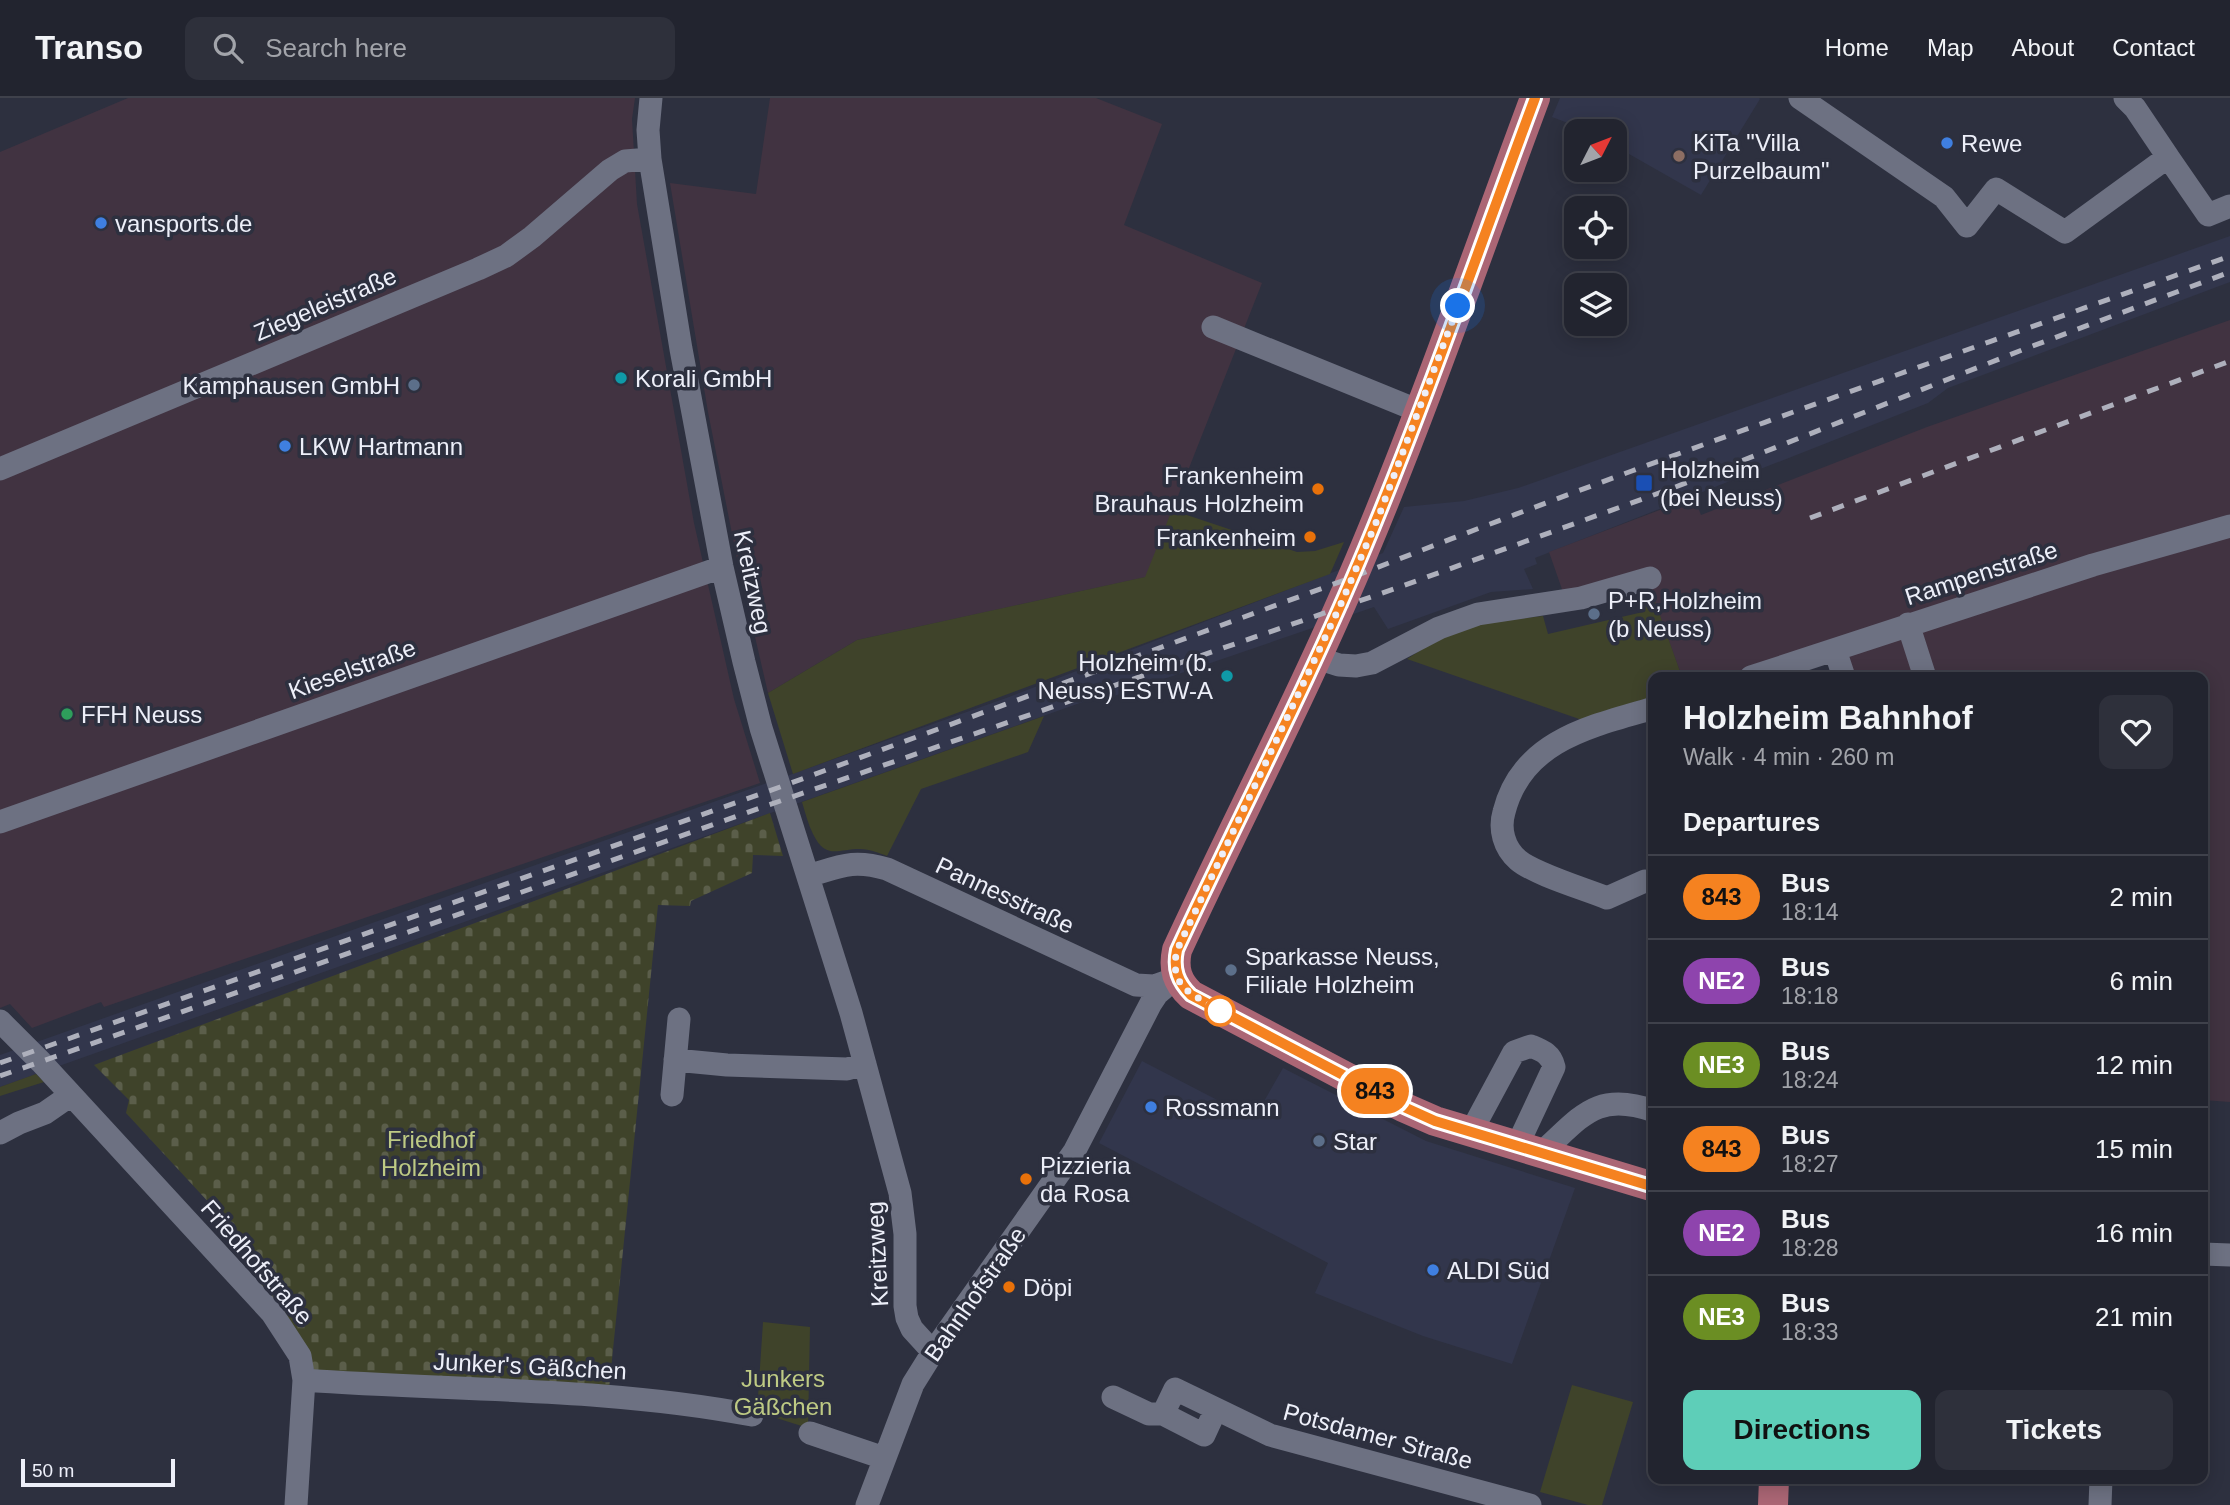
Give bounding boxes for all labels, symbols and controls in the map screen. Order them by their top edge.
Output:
search box [185,17,675,80]
text: Transo [35,29,143,66]
icon: search [209,29,247,67]
text: Search here [265,33,407,63]
text: Home [1825,34,1889,61]
text: Map [1927,34,1974,61]
text: About [2012,34,2074,61]
text: Contact [2112,34,2195,61]
north arrow [1564,119,1628,182]
map controls [1564,119,1627,336]
place label: KiTa "Villa Purzelbaum" [1693,129,1830,184]
place label: Rewe [1961,130,2022,157]
marker: Rewe [1939,135,1955,151]
marker: KiTa "Villa Purzelbaum" [1671,148,1687,164]
button: locate [1564,196,1627,259]
place label: vansports.de [115,210,252,237]
marker: vansports.de [93,215,109,231]
street label: Ziegeleistraße [250,262,400,346]
button: layers [1564,273,1627,336]
your location [1440,288,1475,323]
place label: Korali GmbH [635,365,772,392]
marker: Korali GmbH [613,370,629,386]
place label: Kamphausen GmbH [183,372,400,399]
marker: Kamphausen GmbH [406,377,422,393]
place label: LKW Hartmann [299,433,463,460]
marker: LKW Hartmann [277,438,293,454]
place label: Holzheim (bei Neuss) [1660,456,1783,511]
place label: Frankenheim Brauhaus Holzheim [1095,462,1304,517]
marker: Holzheim (bei Neuss) [1634,473,1654,493]
marker: Frankenheim Brauhaus Holzheim [1310,481,1326,497]
place label: Frankenheim [1156,524,1296,551]
street label: Kreitzweg [729,528,777,636]
marker: Frankenheim [1302,529,1318,545]
street label: Rampenstraße [1901,536,2061,610]
place label: P+R,Holzheim (b Neuss) [1608,587,1762,642]
marker: P+R,Holzheim (b Neuss) [1586,606,1602,622]
street label: Kieselstraße [285,634,419,704]
place label: Holzheim (b. Neuss) ESTW-A [1037,649,1213,704]
marker: Holzheim (b. Neuss) ESTW-A [1219,668,1235,684]
button: heart [2099,695,2173,769]
text: Holzheim Bahnhof [1683,699,1973,736]
place label: FFH Neuss [81,701,202,728]
marker: FFH Neuss [59,706,75,722]
text: Walk · 4 min · 260 m [1683,744,1894,770]
text: Departures [1683,807,1820,837]
street label: Pannesstraße [932,851,1078,939]
text: Bus [1781,868,1830,898]
text: 2 min [2109,882,2173,912]
text: 843 [1701,883,1742,910]
text: 18:14 [1781,899,1839,925]
place label: Sparkasse Neuss, Filiale Holzheim [1245,943,1440,998]
text: Bus [1781,952,1830,982]
marker: Sparkasse Neuss, Filiale Holzheim [1223,962,1239,978]
text: 6 min [2109,966,2173,996]
text: NE2 [1698,967,1745,994]
text: 18:18 [1781,983,1839,1009]
unlabelled marker [1205,996,1235,1026]
text: Bus [1781,1036,1830,1066]
text: 12 min [2095,1050,2173,1080]
text: NE3 [1698,1051,1745,1078]
text: 18:24 [1781,1067,1839,1093]
line badge: 843 [1335,1068,1415,1114]
text: 843 [1355,1077,1395,1104]
place label: Rossmann [1165,1094,1280,1121]
marker: Rossmann [1143,1099,1159,1115]
text: Bus [1781,1120,1830,1150]
park label: Friedhof Holzheim [381,1126,481,1181]
place label: Star [1333,1128,1377,1155]
marker: Star [1311,1133,1327,1149]
text: 15 min [2095,1134,2173,1164]
text: 843 [1701,1135,1742,1162]
text: 18:27 [1781,1151,1839,1177]
place label: Pizzieria da Rosa [1040,1152,1131,1207]
marker: Pizzieria da Rosa [1018,1171,1034,1187]
street label: Friedhofstraße [196,1194,318,1330]
street label: Kreitzweg [861,1201,893,1307]
text: Bus [1781,1204,1830,1234]
text: 16 min [2095,1218,2173,1248]
text: NE2 [1698,1219,1745,1246]
street label: Bahnhofstraße [919,1222,1031,1366]
text: 18:28 [1781,1235,1839,1261]
place label: ALDI Süd [1447,1257,1550,1284]
marker: ALDI Süd [1425,1262,1441,1278]
place label: Döpi [1023,1274,1072,1301]
marker: Döpi [1001,1279,1017,1295]
text: Bus [1781,1288,1830,1318]
text: 21 min [2095,1302,2173,1332]
text: NE3 [1698,1303,1745,1330]
text: 18:33 [1781,1319,1839,1345]
street label: Junker's Gäßchen [432,1347,628,1385]
park label: Junkers Gäßchen [734,1365,832,1420]
button: Directions [1683,1390,1921,1470]
button: Tickets [1935,1390,2173,1470]
street label: Potsdamer Straße [1280,1398,1476,1474]
scale bar [21,1456,175,1488]
text: 50 m [32,1460,74,1481]

